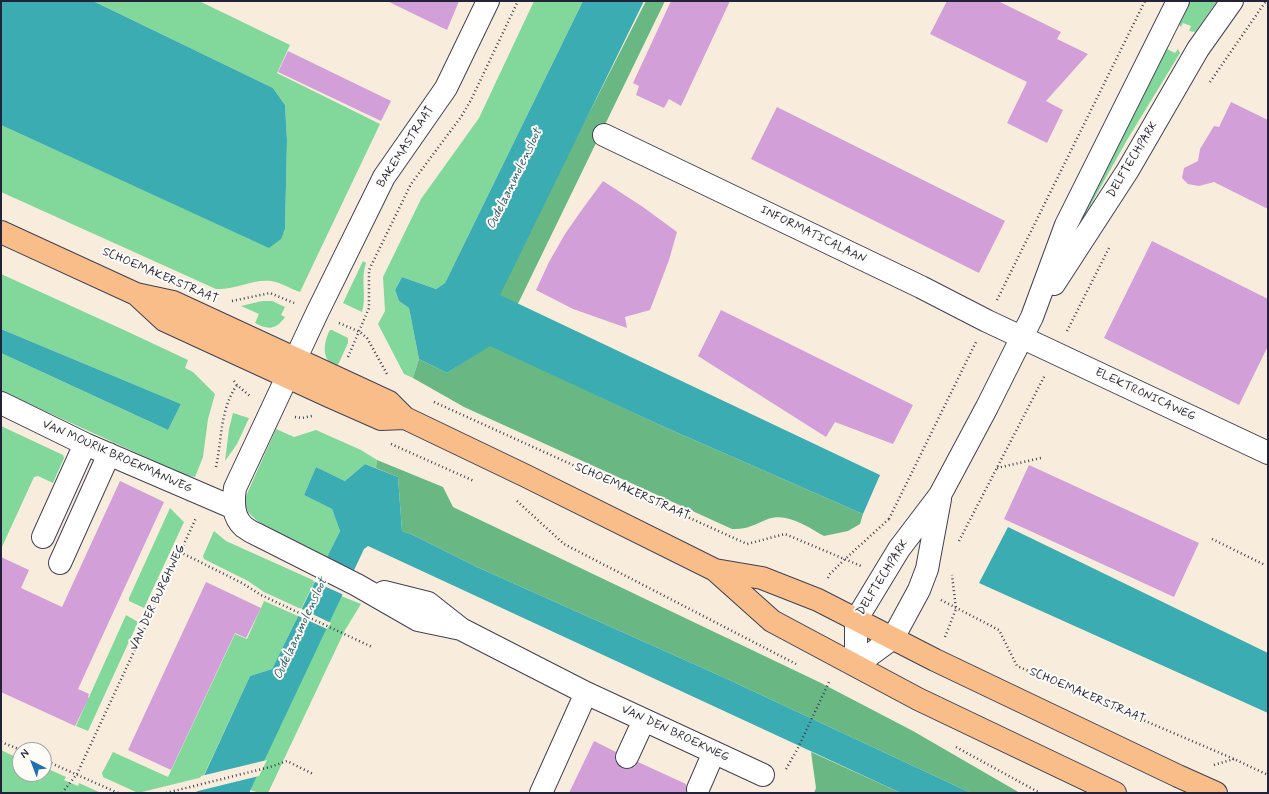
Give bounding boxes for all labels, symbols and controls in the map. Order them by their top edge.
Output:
street label: BAKEMASTRAAT [374,104,438,190]
street label: DELFTECHPARK [1105,119,1161,201]
water label: Oudelaanmolensloot [484,126,546,232]
street label: INFORMATICALAAN [758,203,868,267]
street label: SCHOEMAKERSTRAAT [100,245,220,307]
street label: ELEKTRONICAWEG [1093,365,1197,425]
street label: VAN MOURIK BROEKMANWEG [40,417,194,497]
street label: SCHOEMAKERSTRAAT [572,460,692,524]
street label: DELFTECHPARK [854,538,912,618]
street label: VAN DER BURGHWEG [127,543,189,653]
water label: Oudelaanmolensloot [271,576,331,682]
street label: SCHOEMAKERSTRAAT [1027,665,1147,727]
street label: VAN DEN BROEKWEG [619,703,731,765]
north arrow [12,742,52,782]
text: N [17,746,32,761]

